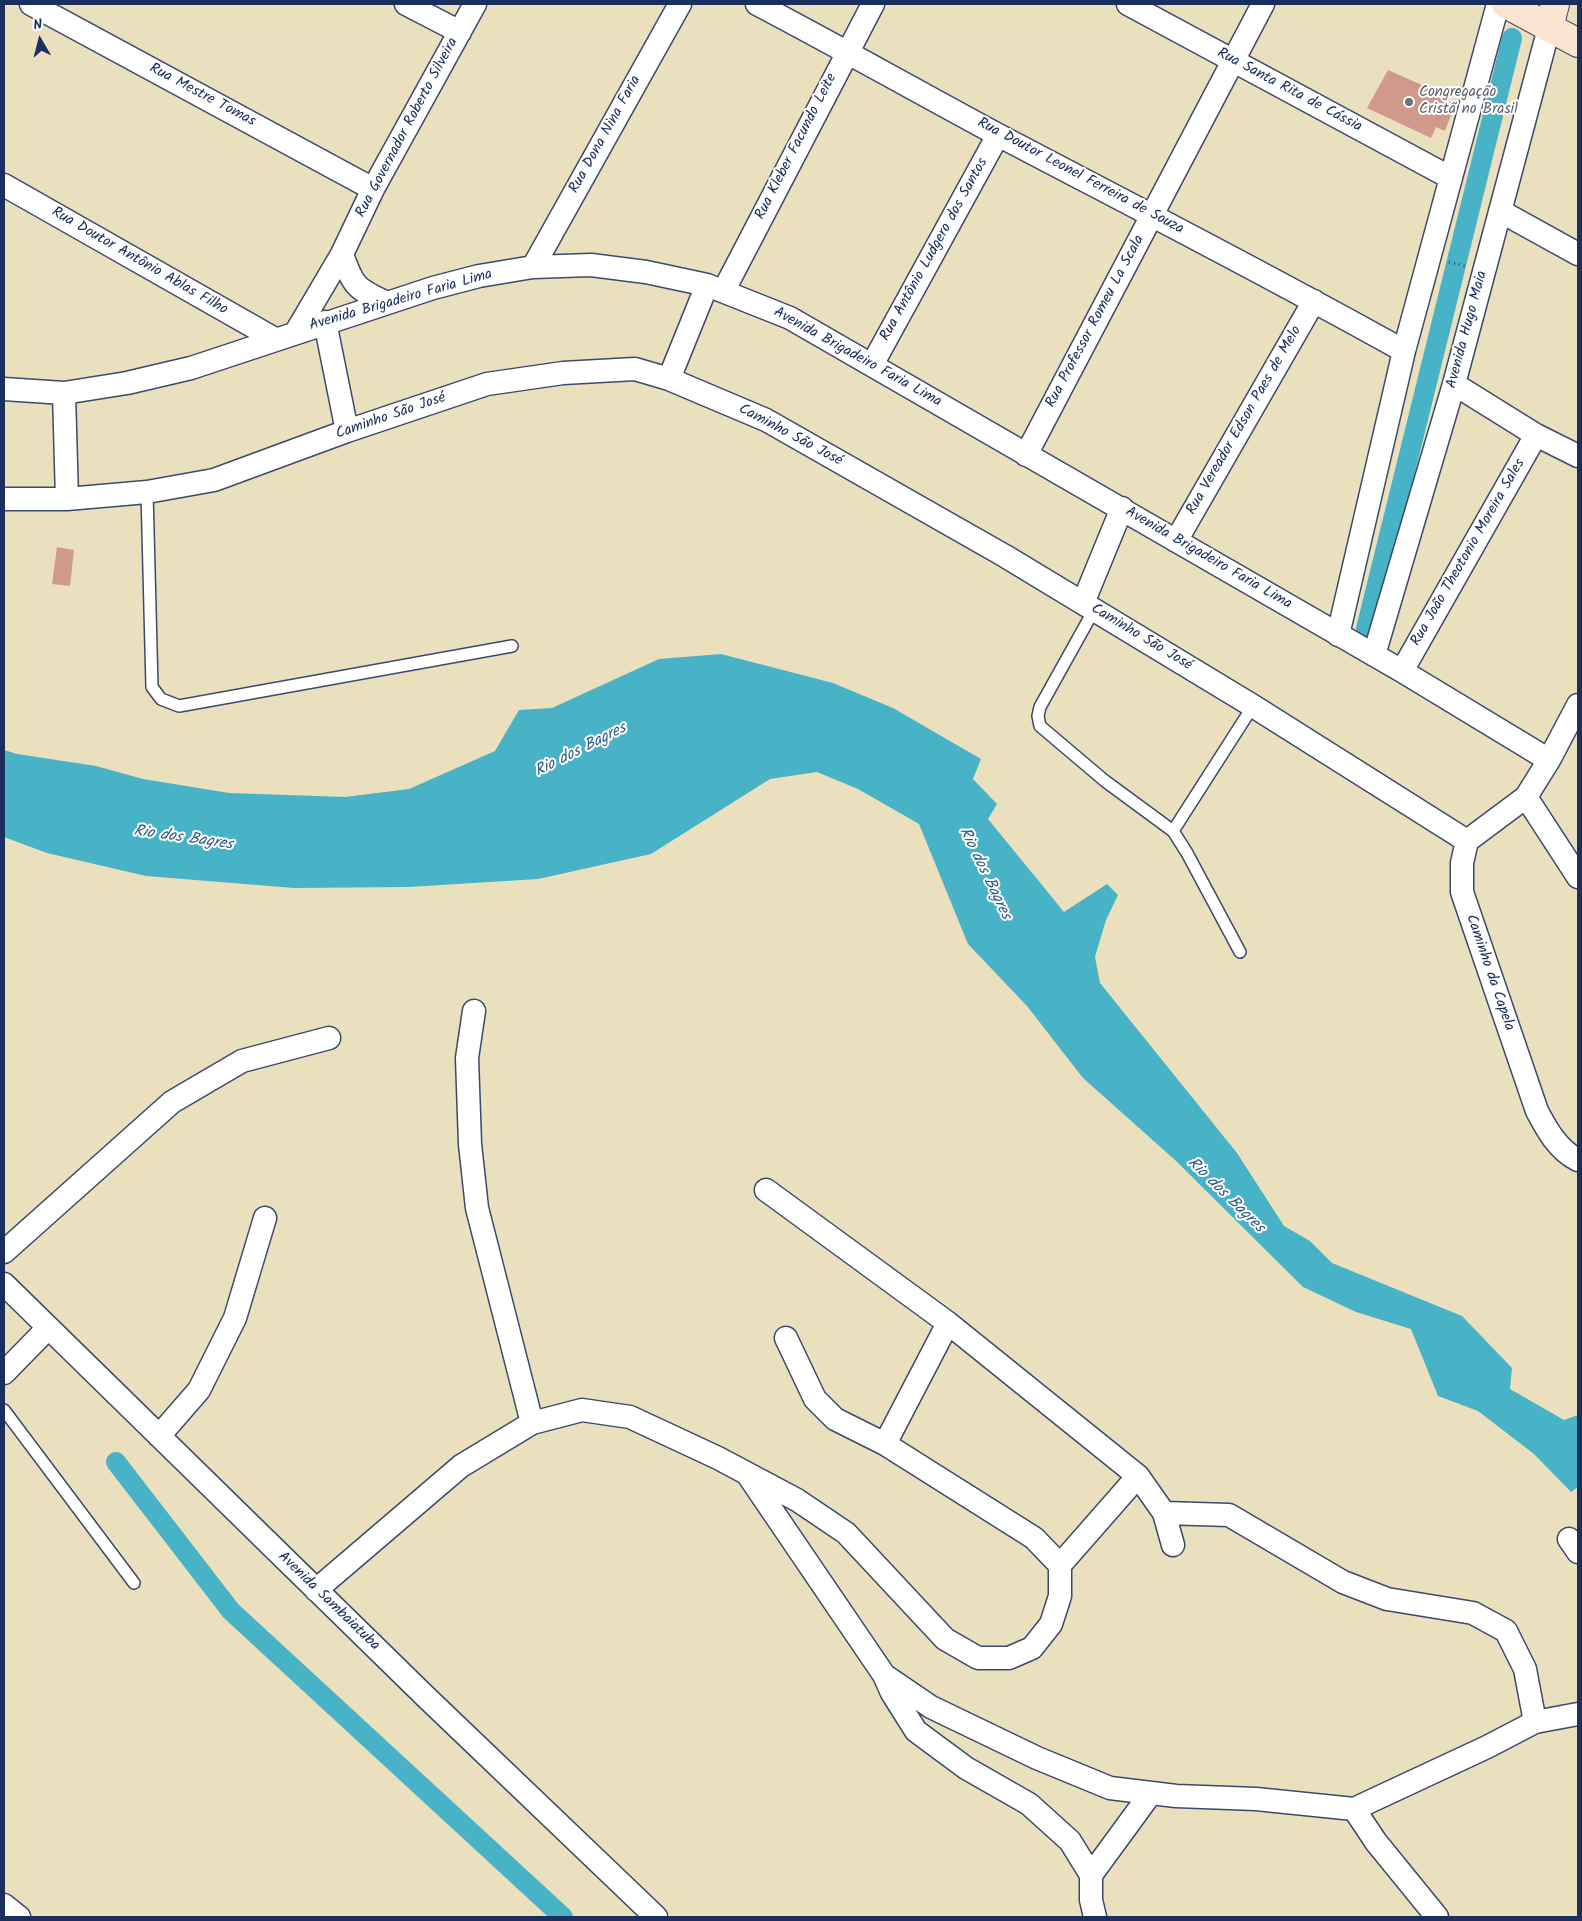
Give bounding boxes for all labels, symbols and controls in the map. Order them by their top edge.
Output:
text: N [32,14,44,37]
north arrow [15,15,65,65]
street label: Rua Governador Roberto Silveira [353,35,463,221]
street label: Rua Santa Rita de Cássia [1213,45,1365,137]
street label: Rua Mestre Tomas [146,60,258,132]
street label: Rua Kleber Facundo Leite [752,71,842,223]
street label: Rua Dona Nina Faria [566,73,646,197]
place label: Congregação Cristã no Brasil [1419,84,1518,119]
marker: Congregação Cristã no Brasil [1403,96,1415,108]
street label: Rua Doutor Leonel Ferreira de Souza [974,115,1186,239]
street label: Rua Antônio Ludgero dos Santos [877,155,993,345]
street label: Rua Doutor Antônio Ablas Filho [48,204,230,320]
street label: Rua Professor Romeu La Scala [1043,233,1149,411]
street label: Avenida Brigadeiro Faria Lima [308,266,494,336]
street label: Avenida Hugo Maia [1444,269,1492,391]
street label: Avenida Brigadeiro Faria Lima [770,304,944,412]
street label: Rua Vereador Edson Paes de Melo [1183,323,1307,519]
street label: Caminho São José [334,390,448,444]
street label: Caminho São José [735,401,845,471]
street label: Rua João Theotonio Moreira Sales [1408,456,1530,650]
street label: Avenida Brigadeiro Faria Lima [1122,504,1294,614]
street label: Caminho São José [1087,601,1195,675]
water label: Rio dos Bagres [532,720,630,782]
water label: Rio dos Bagres [132,823,234,855]
water label: Rio dos Bagres [953,825,1015,923]
street label: Caminho da Capela [1461,913,1517,1033]
water label: Rio dos Bagres [1182,1154,1268,1238]
street label: Avenida Sambaiatuba [273,1549,383,1655]

